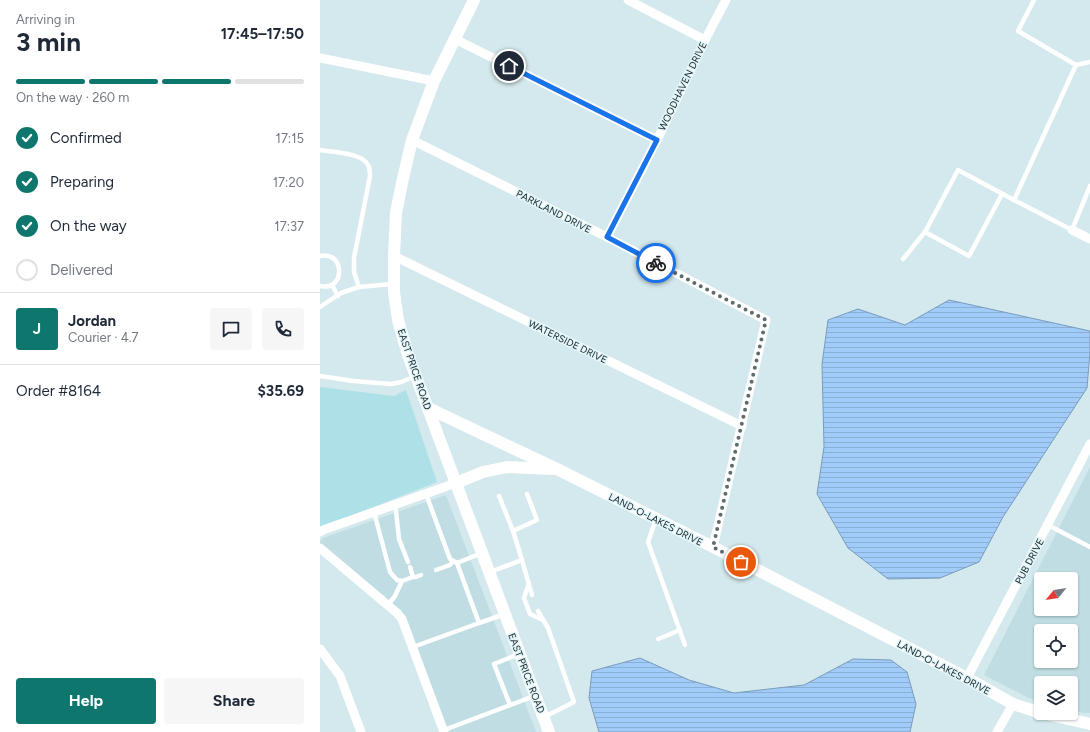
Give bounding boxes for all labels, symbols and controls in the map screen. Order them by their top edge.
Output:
text: Arriving in [16,12,75,27]
text: 17:45–17:50 [221,25,304,43]
text: 3 min [16,26,81,58]
street label: WOODHAVEN DRIVE [655,39,710,133]
pin [492,49,526,83]
icon: home [498,55,520,77]
text: On the way · 260 m [16,90,129,105]
icon: check [16,127,38,149]
text: Confirmed [50,129,122,147]
text: 17:15 [276,131,304,146]
icon: check [16,171,38,193]
text: Preparing [50,173,114,191]
text: 17:20 [273,175,304,190]
street label: PARKLAND DRIVE [514,187,594,236]
icon: check [16,215,38,237]
text: On the way [50,217,127,235]
text: 17:37 [274,219,304,234]
courier [636,243,676,283]
icon: bike [645,252,667,274]
text: Delivered [50,261,113,279]
button: chat [210,308,252,350]
button: phone [262,308,304,350]
text: Jordan [68,312,116,330]
street label: WATERSIDE DRIVE [526,317,610,366]
text: J [33,320,41,338]
street label: EAST PRICE ROAD [395,327,435,412]
text: Courier · 4.7 [68,330,139,345]
text: Order #8164 [16,382,101,400]
text: $35.69 [258,382,304,400]
street label: LAND-O-LAKES DRIVE [606,490,705,549]
street label: PUB DRIVE [1012,536,1047,586]
pin [724,545,758,579]
icon: bag [730,551,752,573]
north arrow [1034,572,1078,616]
map controls [1034,572,1078,720]
button: locate [1034,624,1078,668]
street label: EAST PRICE ROAD [505,631,548,715]
street label: LAND-O-LAKES DRIVE [895,637,993,698]
button: layers [1034,676,1078,720]
button: Help [16,678,156,724]
button: Share [164,678,304,724]

